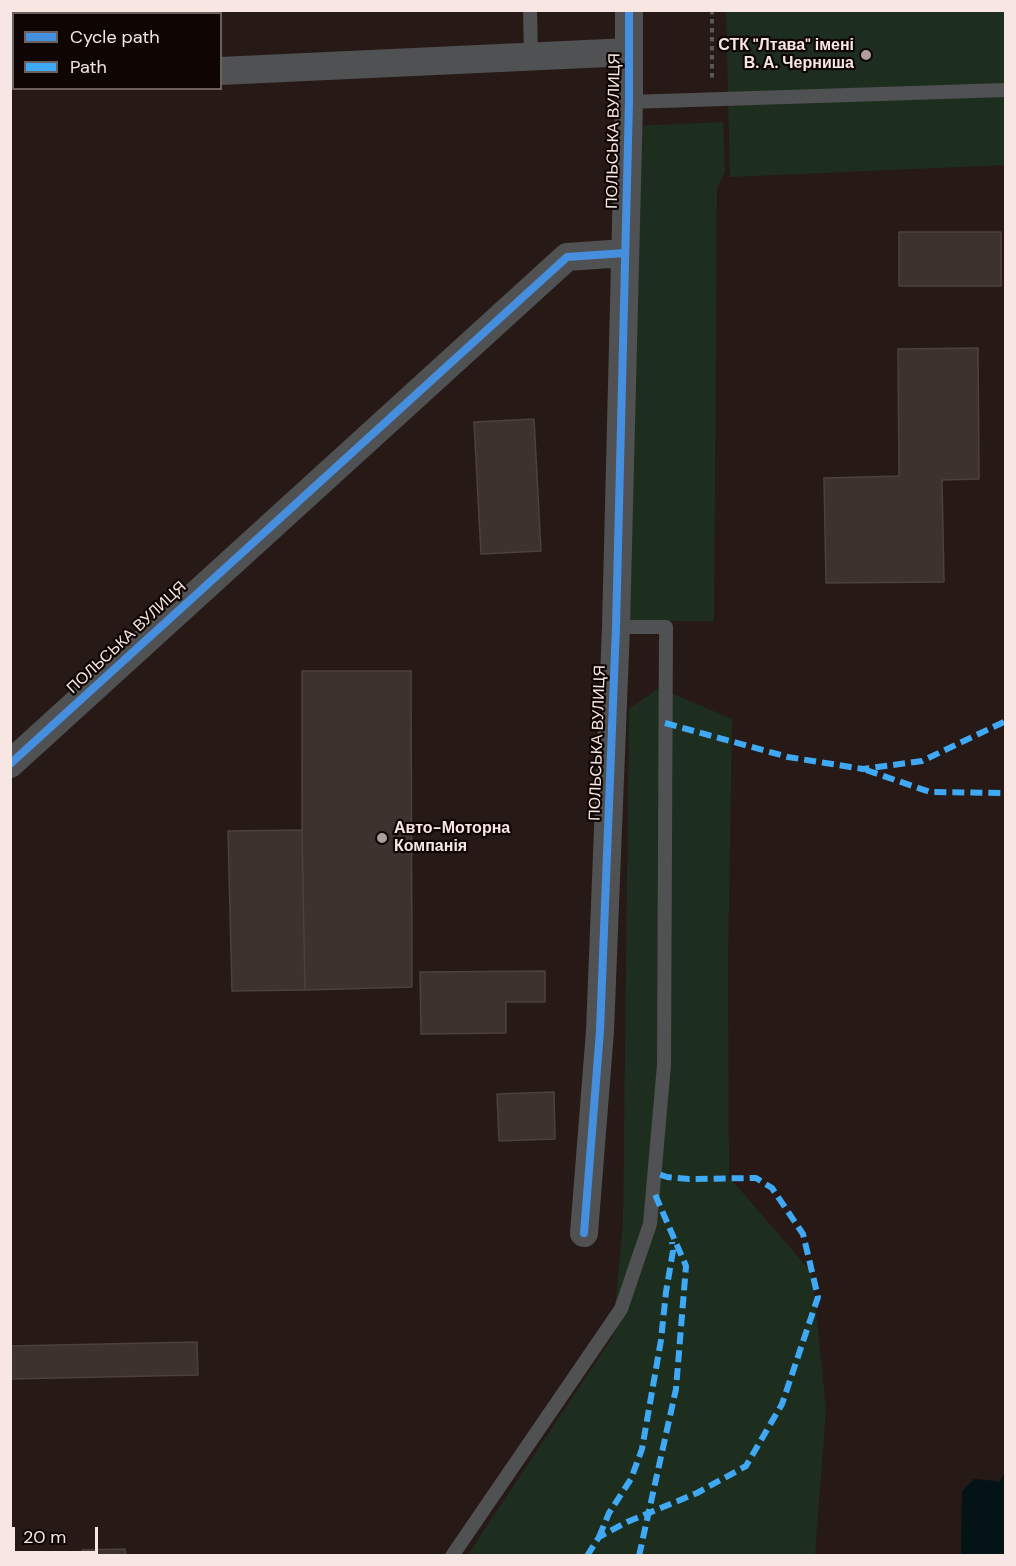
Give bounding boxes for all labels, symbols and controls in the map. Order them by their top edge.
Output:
legend [12,12,222,90]
text: Cycle path [70,25,160,49]
place label: СТК "Лтава" імені В. А. Черниша [718,36,854,74]
marker: СТК "Лтава" імені В. А. Черниша [859,48,873,62]
street label: ПОЛЬСЬКА ВУЛИЦЯ [603,53,625,209]
text: Path [70,55,107,79]
street label: ПОЛЬСЬКА ВУЛИЦЯ [63,578,191,698]
street label: ПОЛЬСЬКА ВУЛИЦЯ [586,665,610,821]
place label: Авто-Моторна Компанія [394,819,510,857]
marker: Авто-Моторна Компанія [375,831,389,845]
scale bar [15,1515,100,1553]
text: 20 m [23,1525,66,1549]

